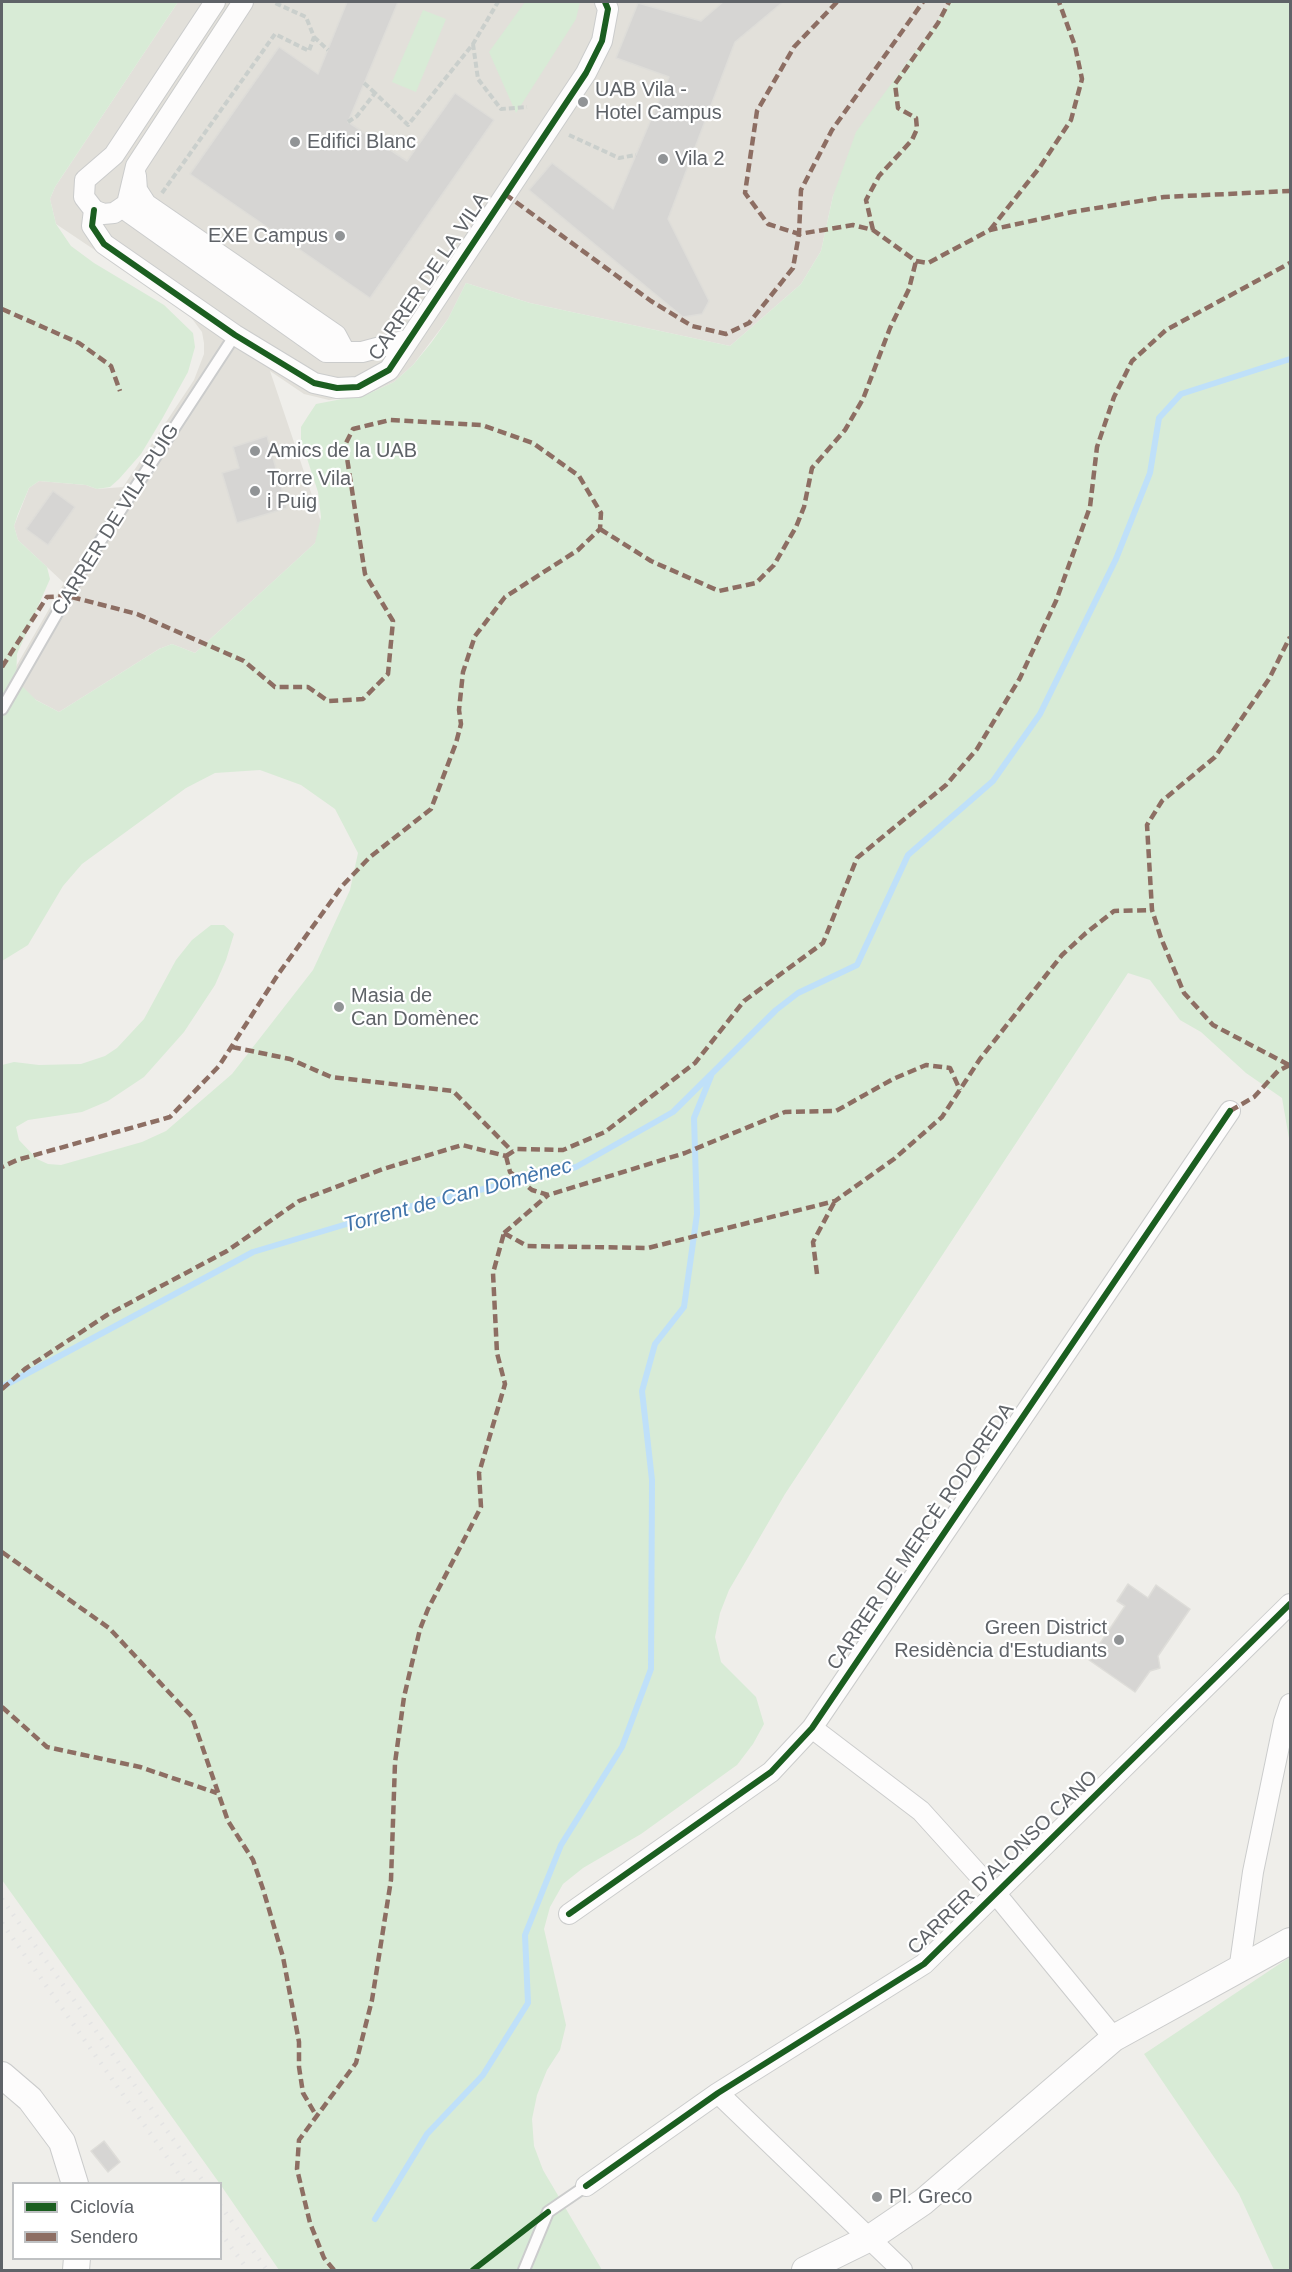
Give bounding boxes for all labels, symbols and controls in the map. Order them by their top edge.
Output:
place label: UAB Vila - Hotel Campus [595,78,722,125]
marker: UAB Vila - Hotel Campus [576,95,590,109]
place label: Edifici Blanc [307,130,416,154]
marker: Edifici Blanc [288,135,302,149]
place label: Vila 2 [675,147,725,171]
marker: Vila 2 [656,152,670,166]
street label: CARRER DE LA VILA [364,189,494,365]
place label: EXE Campus [208,224,328,248]
marker: EXE Campus [333,229,347,243]
street label: CARRER DE VILA PUIG [47,420,185,620]
place label: Amics de la UAB [267,439,417,463]
marker: Amics de la UAB [248,444,262,458]
place label: Torre Vila i Puig [267,467,351,514]
marker: Torre Vila i Puig [248,484,262,498]
place label: Masia de Can Domènec [351,984,479,1031]
marker: Masia de Can Domènec [332,1000,346,1014]
water label: Torrent de Can Domènec [341,1153,575,1239]
street label: CARRER DE MERCÈ RODOREDA [823,1399,1019,1675]
place label: Green District Residència d'Estudiants [894,1616,1107,1663]
marker: Green District Residència d'Estudiants [1112,1633,1126,1647]
street label: CARRER D'ALONSO CANO [903,1766,1103,1960]
legend [12,2182,222,2260]
place label: Pl. Greco [889,2185,972,2209]
marker: Pl. Greco [870,2190,884,2204]
text: Ciclovía [70,2197,134,2217]
text: Sendero [70,2227,138,2247]

